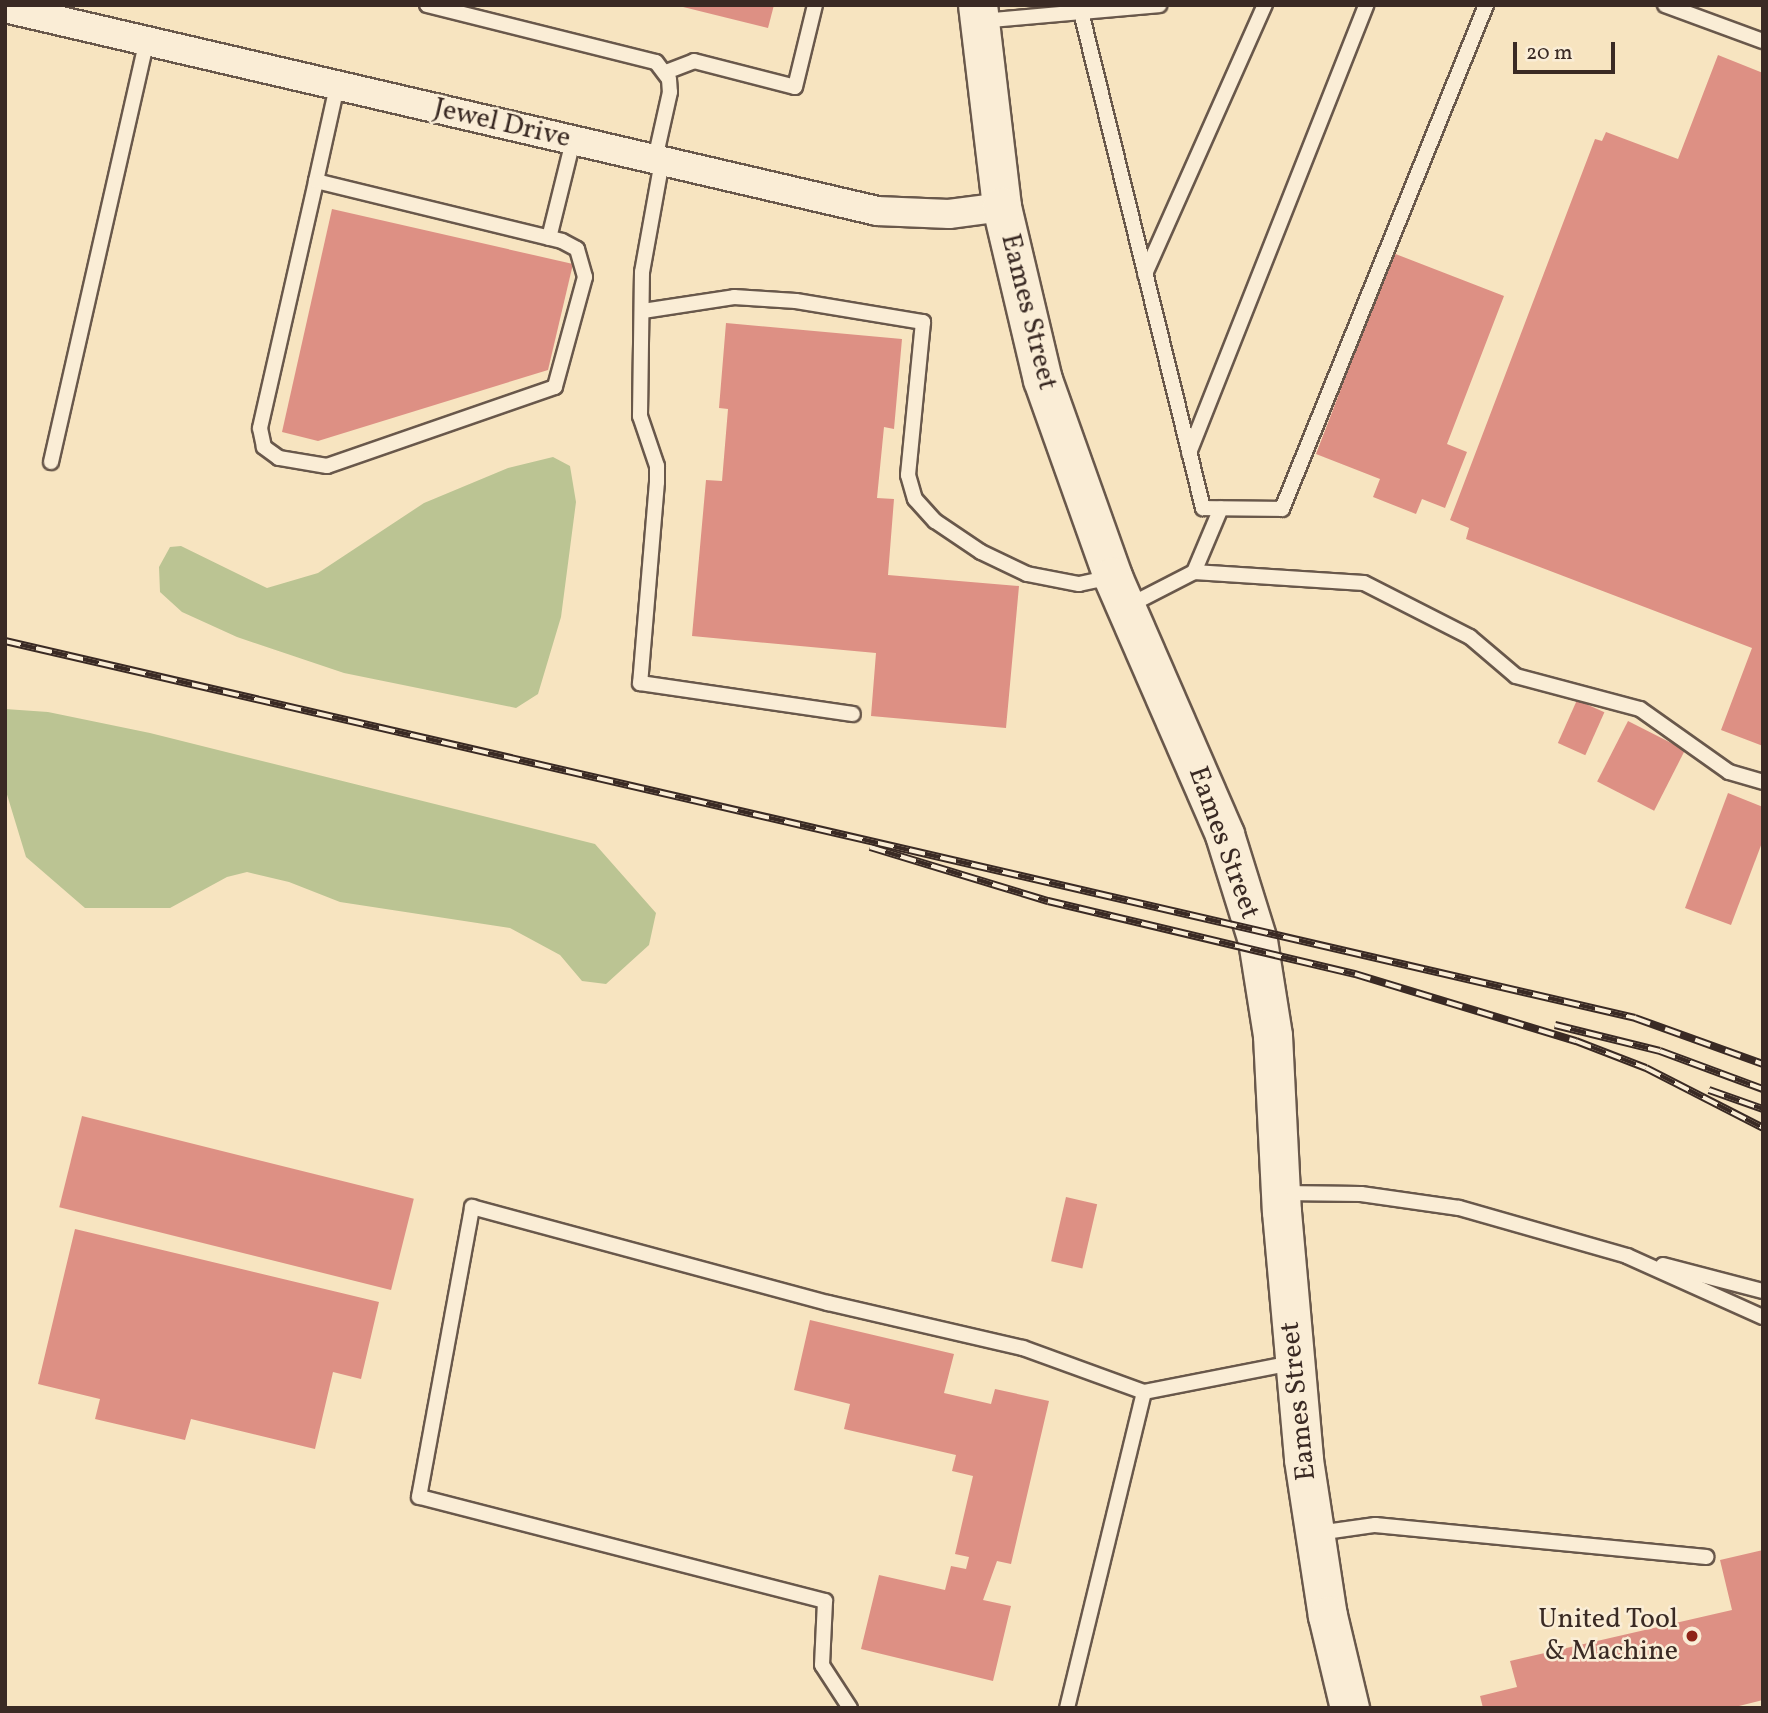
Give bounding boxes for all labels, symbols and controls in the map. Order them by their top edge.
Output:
scale bar [1516,28,1618,72]
text: 20 m [1526,39,1572,68]
street label: Jewel Drive [430,92,574,156]
street label: Eames Street [992,230,1064,394]
street label: Eames Street [1180,762,1266,924]
street label: Eames Street [1274,1320,1324,1482]
place label: United Tool & Machine [1537,1603,1678,1669]
marker: United Tool & Machine [1684,1628,1700,1644]

